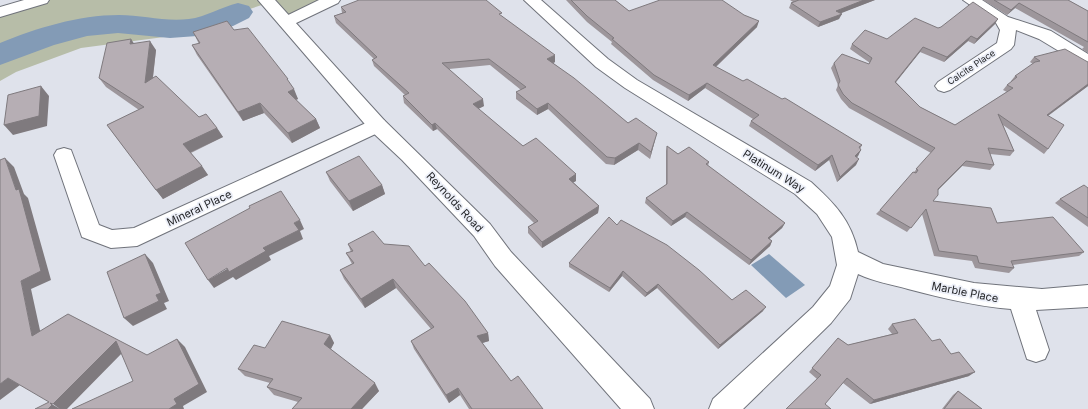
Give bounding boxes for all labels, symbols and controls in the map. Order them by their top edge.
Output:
street label: Calcite Place [945,47,997,87]
street label: Platinum Way [740,146,808,196]
street label: Reynolds Road [424,169,486,235]
street label: Mineral Place [164,187,234,229]
street label: Marble Place [930,279,1000,305]

